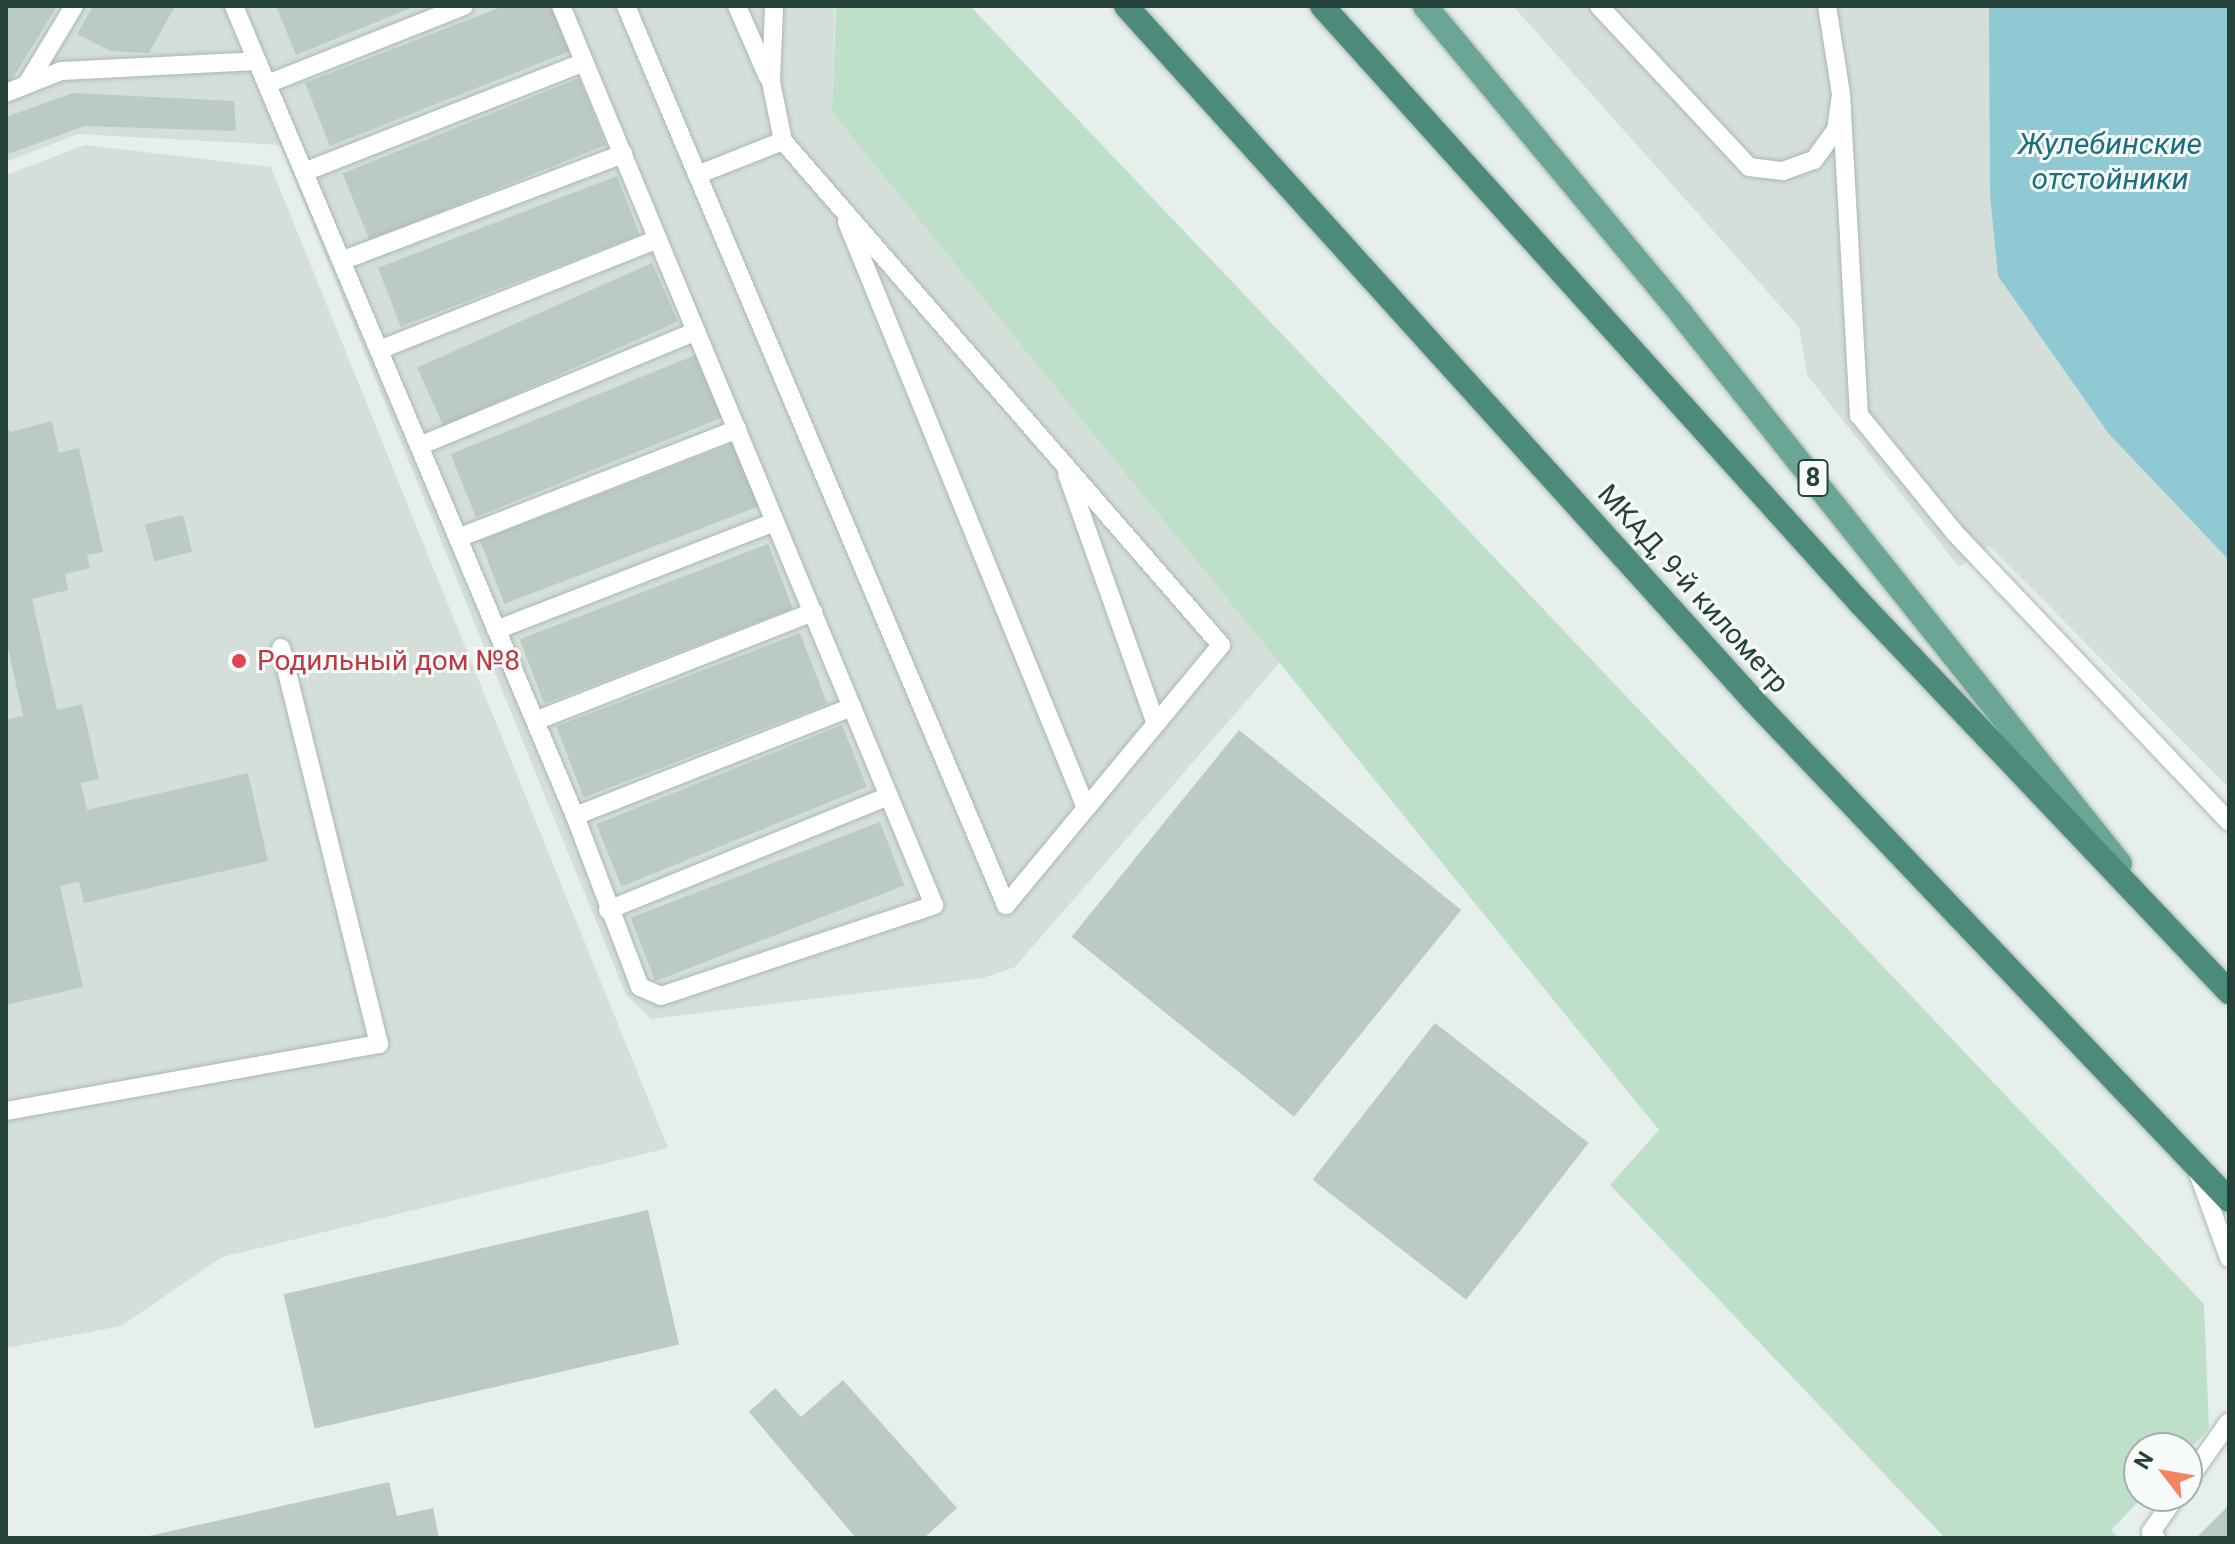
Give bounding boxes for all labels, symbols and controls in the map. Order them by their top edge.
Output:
water label: Жулебинские отстойники [2018,126,2202,196]
road number: 8 [1797,456,1829,500]
street label: МКАД, 9-й километр [1590,478,1796,700]
place label: Родильный дом №8 [257,644,520,678]
marker: Родильный дом №8 [228,650,250,672]
north arrow [2123,1432,2203,1512]
text: N [2129,1447,2158,1474]

